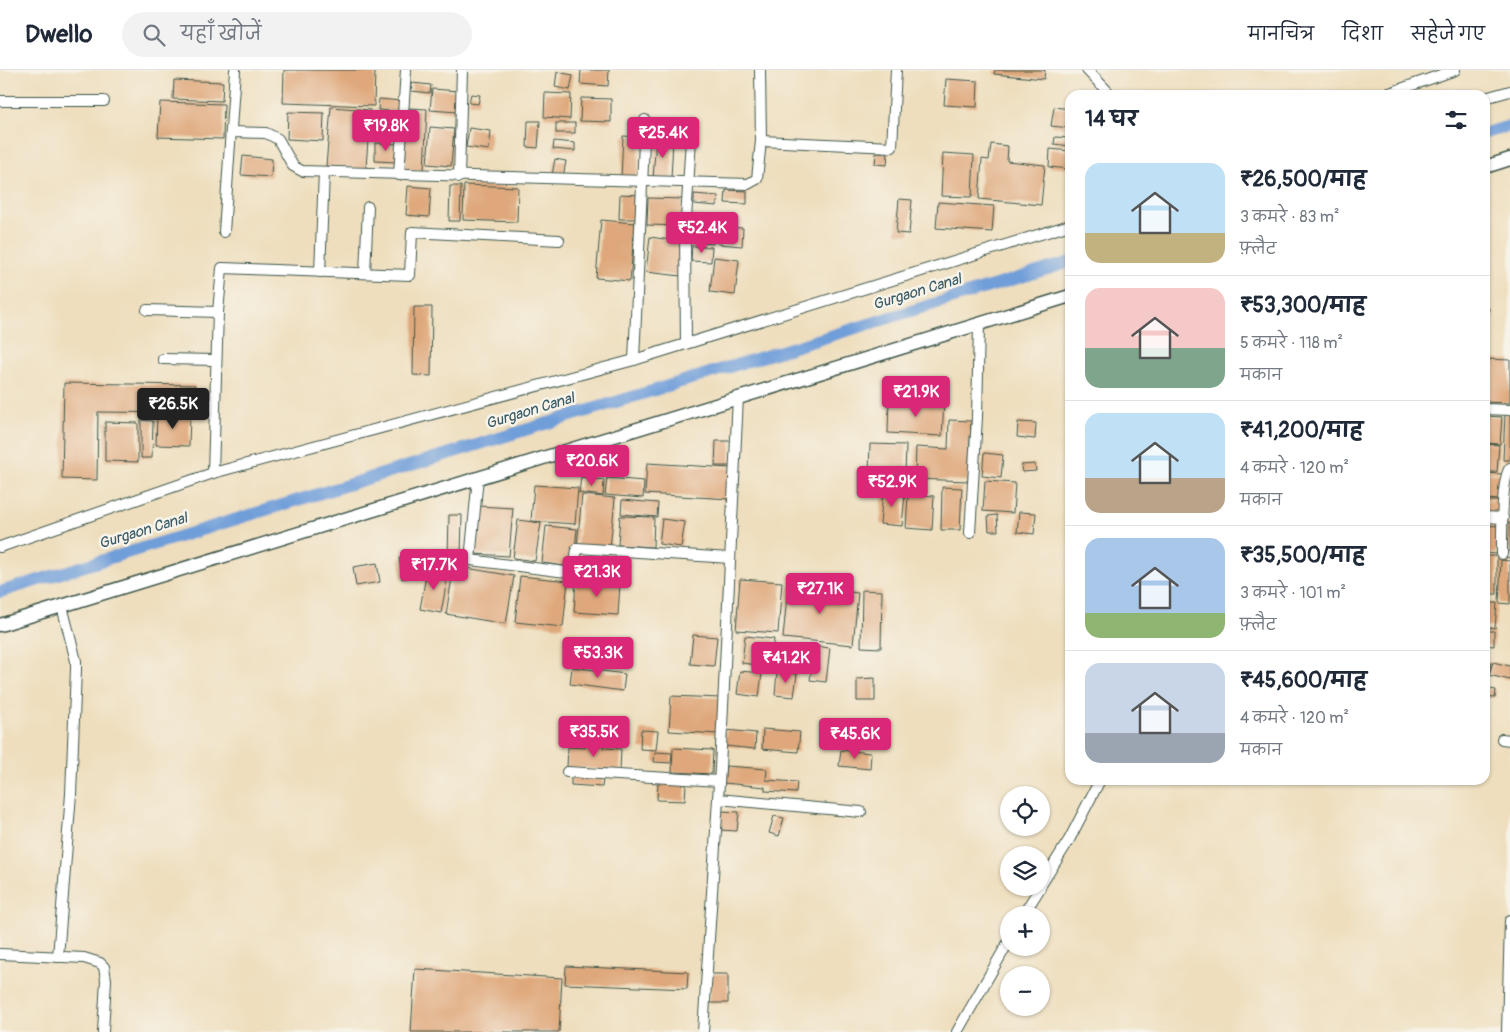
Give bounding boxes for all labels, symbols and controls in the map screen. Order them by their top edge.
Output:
search box [122,12,472,57]
text: Dwello [25,20,92,49]
icon: search [140,21,168,49]
text: यहाँ खोजें [180,22,261,46]
text: मानचित्र [1248,23,1314,46]
text: दिशा [1342,23,1383,46]
text: सहेजे गए [1411,23,1485,46]
text: 14 घर [1085,106,1138,133]
icon: filters [1442,106,1470,134]
pin: ₹19.8K [345,109,427,152]
text: ₹19.8K [363,116,409,136]
pin: ₹25.4K [622,116,704,159]
text: ₹25.4K [638,123,688,143]
text: ₹26,500/माह [1240,166,1366,193]
icon: home [1125,183,1185,243]
text: 3 कमरे · 83 m² [1240,207,1340,227]
pin: ₹52.4K [661,212,743,254]
text: ₹52.4K [677,218,727,238]
text: फ़्लैट [1240,239,1276,259]
water label: Gurgaon Canal [870,269,965,315]
text: ₹53,300/माह [1240,292,1366,319]
icon: home [1125,308,1185,368]
text: 5 कमरे · 118 m² [1240,333,1343,353]
text: मकान [1240,365,1282,385]
pin: ₹21.9K [875,376,957,418]
text: ₹21.9K [893,382,939,402]
pin: ₹26.5K [132,388,214,430]
water label: Gurgaon Canal [483,388,578,434]
text: ₹26.5K [148,394,198,414]
text: ₹41,200/माह [1240,417,1363,444]
icon: home [1125,433,1185,493]
pin: ₹20.6K [551,444,633,487]
text: ₹20.6K [566,451,618,471]
text: 4 कमरे · 120 m² [1240,458,1349,478]
pin: ₹52.9K [851,466,933,508]
text: ₹52.9K [868,472,916,492]
text: मकान [1240,490,1282,510]
water label: Gurgaon Canal [96,508,191,554]
text: ₹35,500/माह [1240,542,1366,569]
pin: ₹17.7K [393,548,475,591]
text: ₹17.7K [411,555,457,575]
pin: ₹21.3K [556,556,638,598]
icon: home [1125,558,1185,618]
text: ₹21.3K [574,562,620,582]
pin: ₹27.1K [779,572,861,615]
text: ₹27.1K [797,579,843,599]
text: 3 कमरे · 101 m² [1240,583,1346,603]
text: फ़्लैट [1240,615,1276,635]
pin: ₹53.3K [557,636,639,679]
pin: ₹41.2K [745,642,827,684]
text: ₹53.3K [573,643,623,663]
text: ₹41.2K [762,648,810,668]
text: ₹45,600/माह [1240,667,1367,694]
icon: home [1125,683,1185,743]
text: 4 कमरे · 120 m² [1240,708,1349,728]
pin: ₹35.5K [553,716,635,758]
pin: ₹45.6K [814,718,896,760]
text: ₹35.5K [569,722,619,742]
text: ₹45.6K [830,724,880,744]
text: मकान [1240,740,1282,760]
map controls [1000,786,1050,1016]
button: locate [1000,786,1050,836]
button: layers [1000,846,1050,896]
button: + [1000,906,1050,956]
button: − [1000,966,1050,1016]

